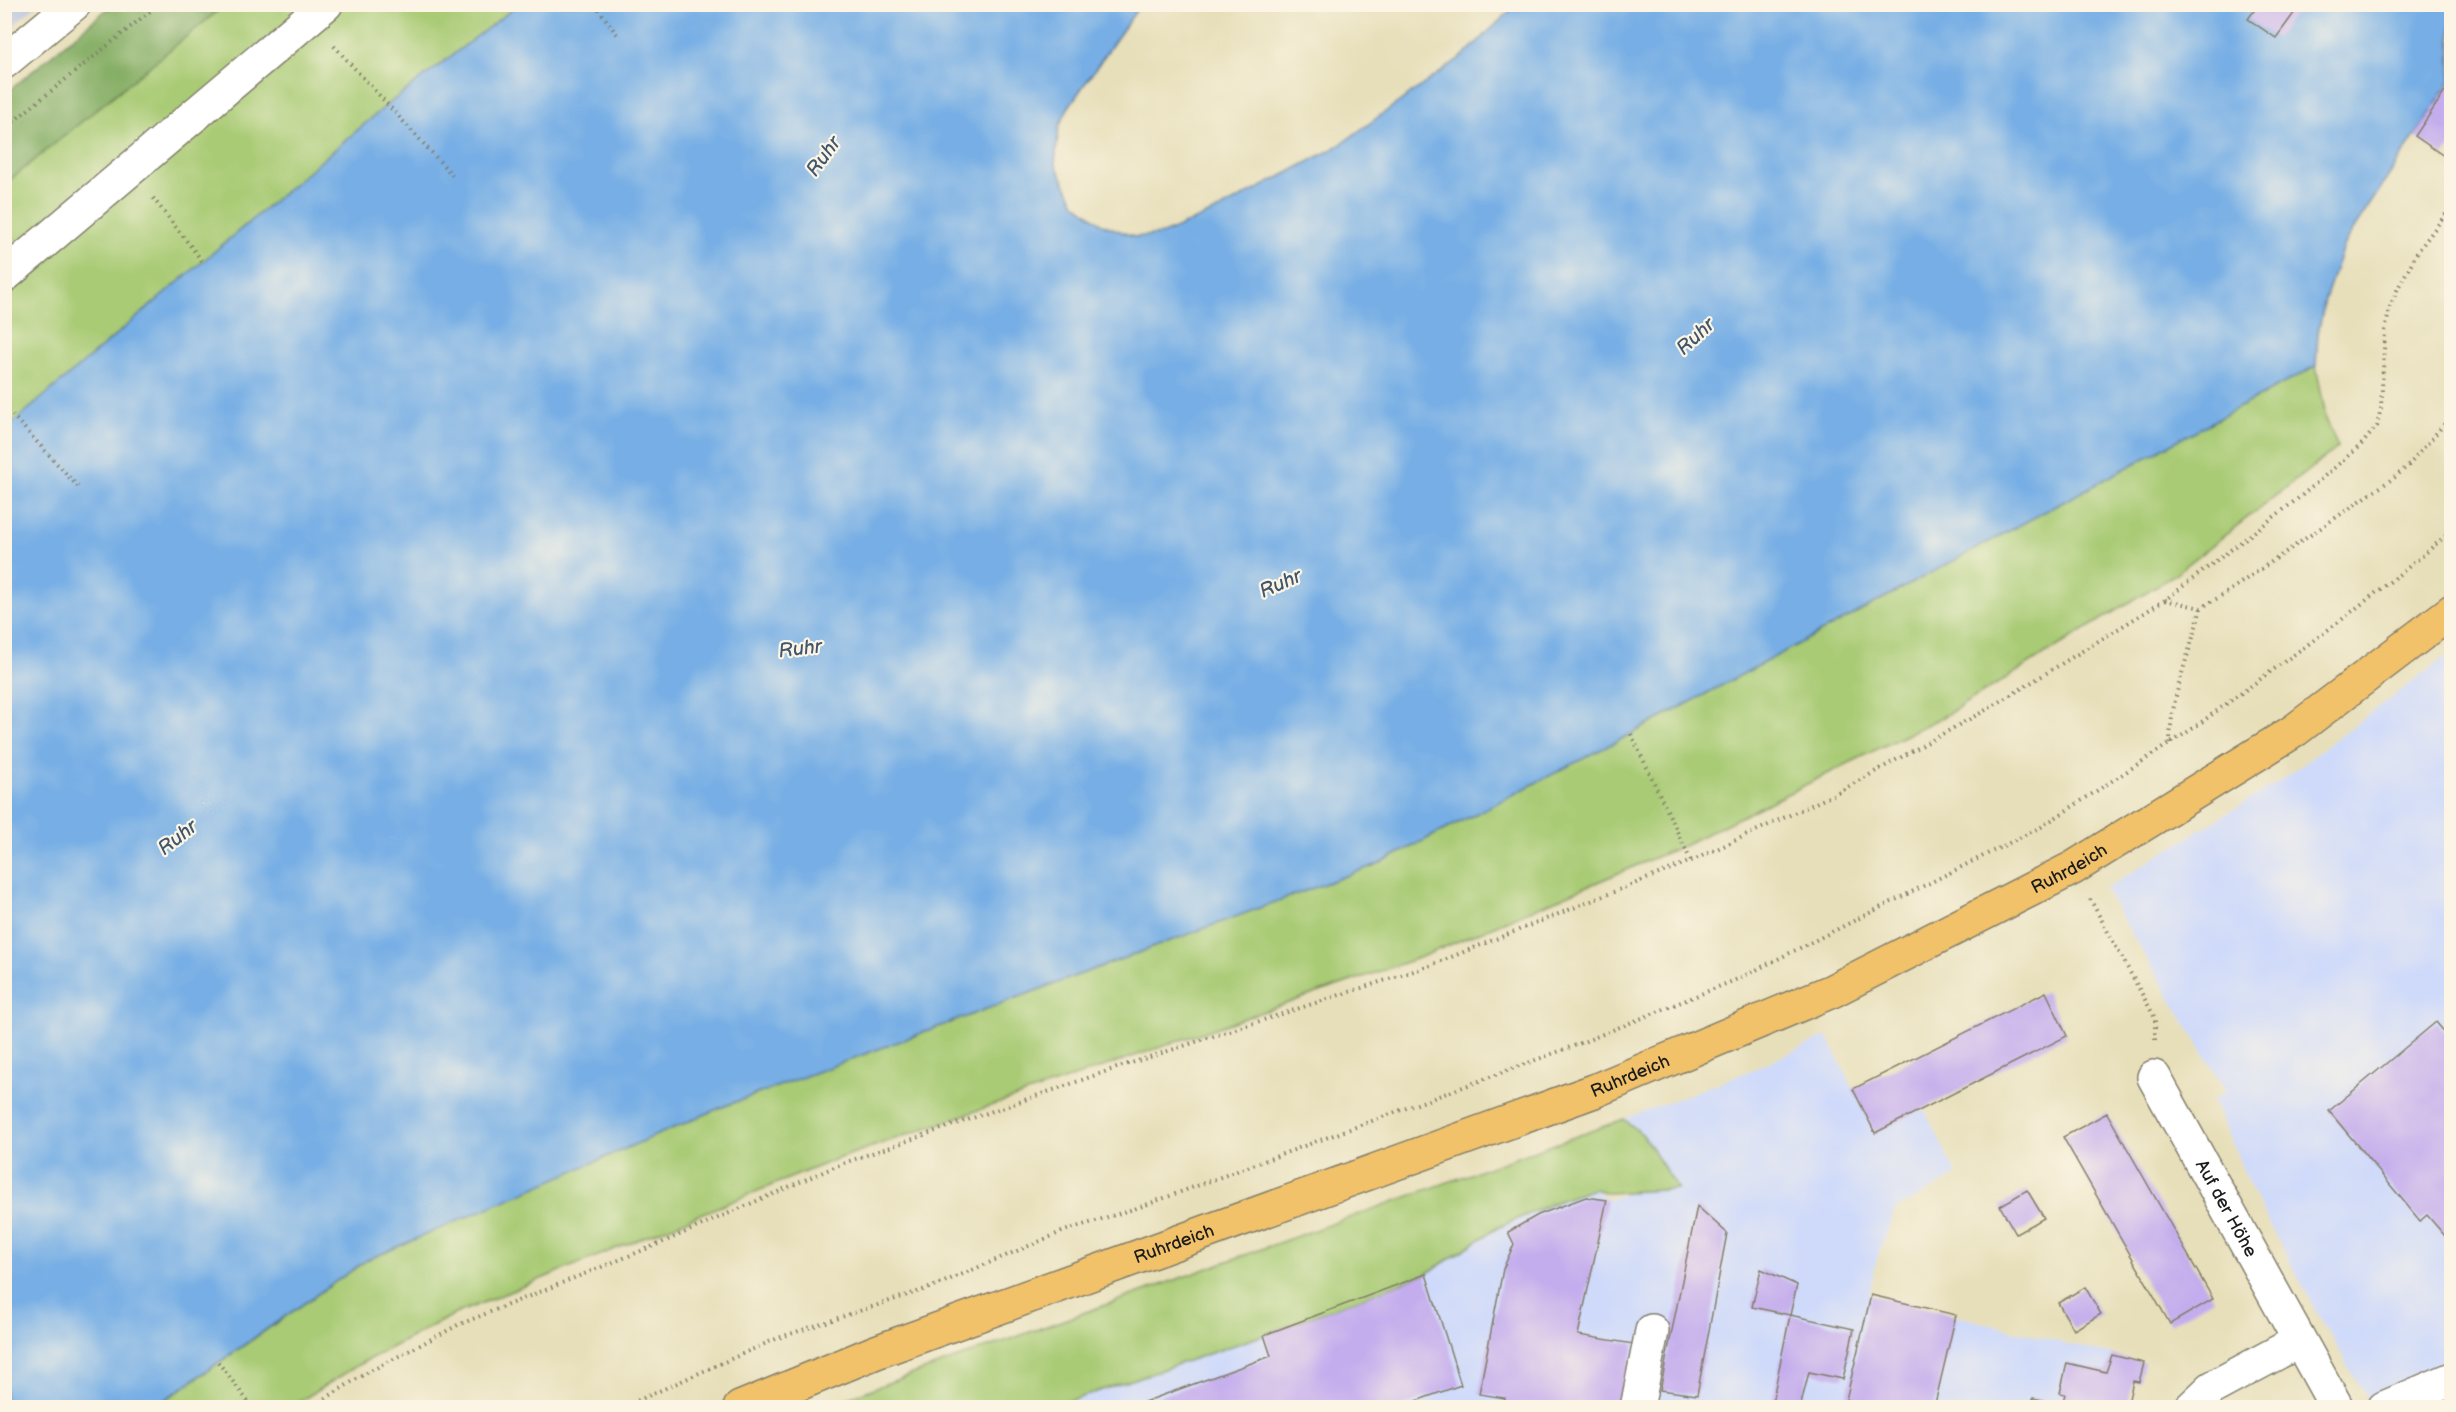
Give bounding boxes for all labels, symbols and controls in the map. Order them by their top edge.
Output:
water label: Ruhr [801,130,847,181]
water label: Ruhr [1672,312,1721,360]
water label: Ruhr [1256,563,1307,604]
water label: Ruhr [777,634,825,664]
water label: Ruhr [153,814,204,861]
street label: Ruhrdeich [2028,839,2111,899]
street label: Ruhrdeich [1587,1050,1673,1102]
street label: Auf der Höhe [2191,1156,2262,1261]
street label: Ruhrdeich [1131,1220,1217,1268]

